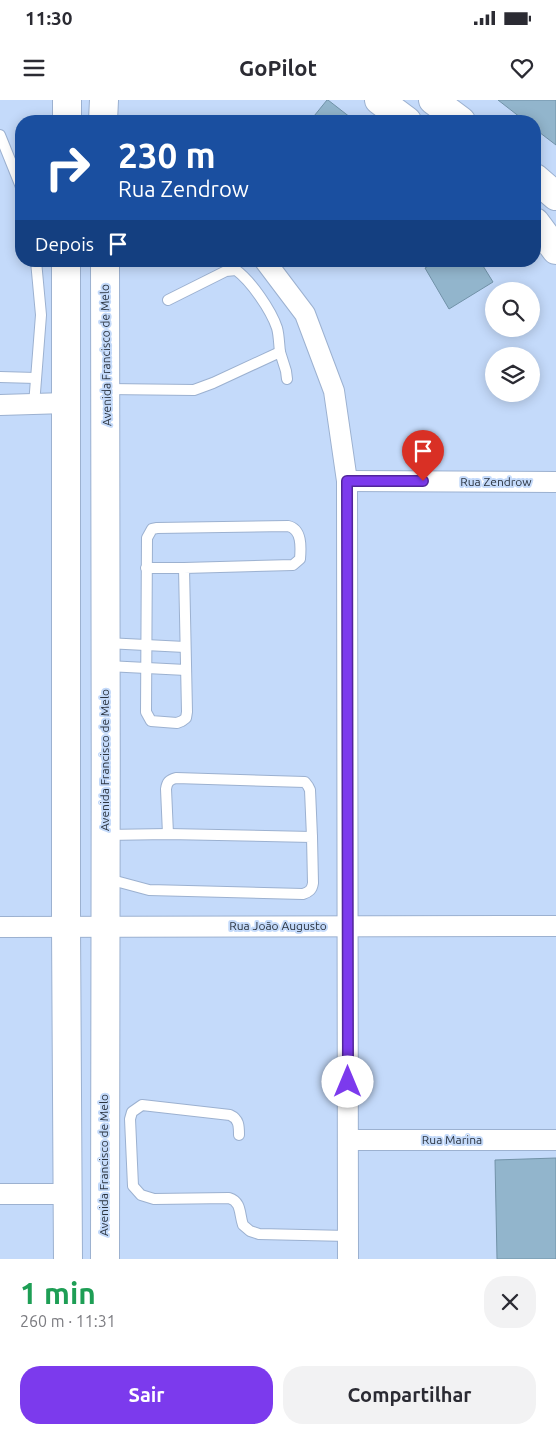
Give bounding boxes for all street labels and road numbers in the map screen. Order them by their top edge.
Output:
street label: Avenida Francisco de Melo [98,284,113,426]
street label: Rua Zendrow [460,475,532,488]
street label: Avenida Francisco de Melo [98,689,111,831]
street label: Rua João Augusto [229,919,327,932]
street label: Avenida Francisco de Melo [97,1094,110,1236]
street label: Rua Marina [422,1133,482,1146]

